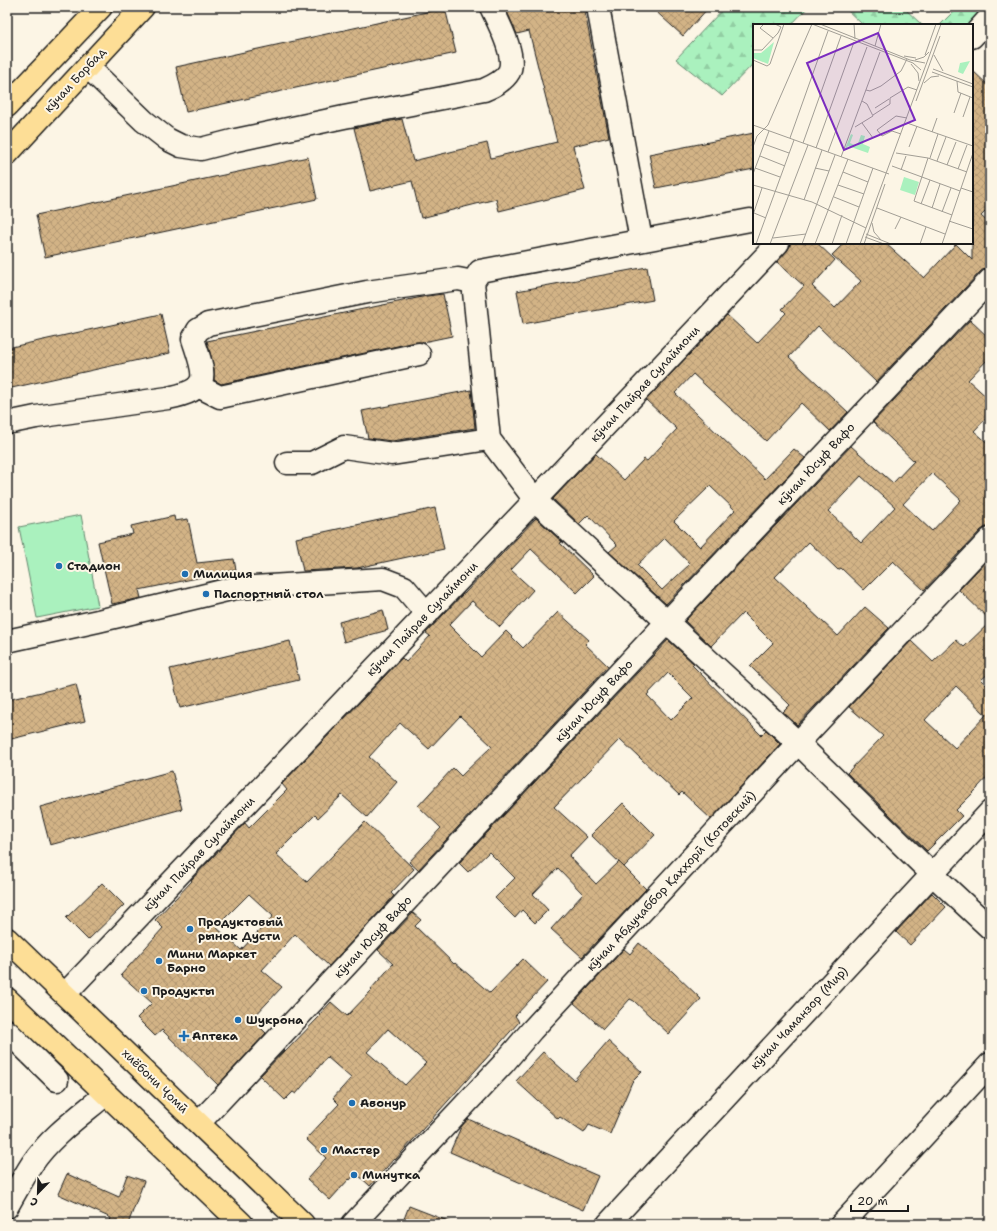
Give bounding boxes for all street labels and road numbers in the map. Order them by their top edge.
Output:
street label: кӯчаи Борбад [41,44,110,116]
street label: кӯчаи Пайрав Сулаймони [587,322,703,446]
street label: кӯчаи Юсуф Вафо [774,419,858,509]
street label: кӯчаи Пайрав Сулаймони [363,558,481,680]
street label: кӯчаи Юсуф Вафо [552,656,636,746]
street label: кӯчаи Абдуҷаббор Қаҳҳорӣ (Котовский) [583,787,759,975]
street label: кӯчаи Пайрав Сулаймони [140,793,258,915]
street label: кӯчаи Юсуф Вафо [331,892,415,982]
street label: кӯчаи Чаманзор (Мир) [747,963,851,1073]
street label: хиёбони Ҷомӣ [118,1045,192,1117]

